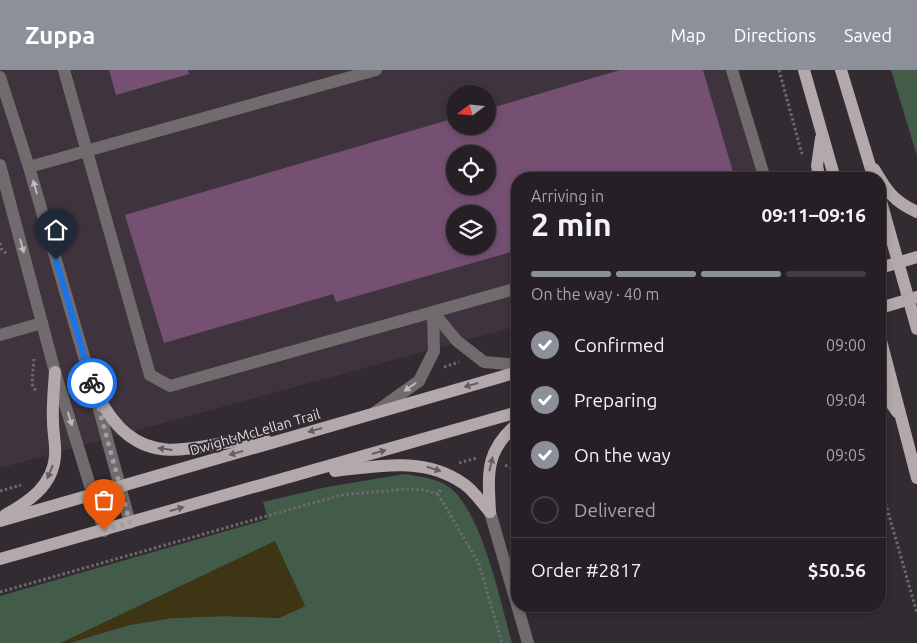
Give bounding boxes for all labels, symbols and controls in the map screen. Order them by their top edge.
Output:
text: Zuppa [25,22,95,49]
text: Map [670,25,706,45]
text: Directions [734,25,816,45]
text: Saved [844,25,892,45]
north arrow [446,85,496,135]
map controls [446,85,496,255]
button: locate [446,145,496,195]
one-way arrow [31,179,39,194]
text: Arriving in [531,187,604,205]
text: 09:11–09:16 [761,204,866,226]
button: layers [446,205,496,255]
text: 2 min [531,206,612,242]
pin [35,209,77,260]
icon: home [42,216,70,244]
one-way arrow [18,239,26,254]
text: On the way · 40 m [531,285,659,303]
icon: check [531,331,559,359]
text: Confirmed [574,334,665,356]
text: 09:00 [826,336,866,354]
courier [67,358,117,408]
icon: bike [78,369,106,397]
one-way arrow [403,382,417,392]
one-way arrow [463,382,478,390]
icon: check [531,386,559,414]
text: Preparing [574,389,658,411]
text: 09:04 [826,391,866,409]
street label: Dwight McLellan Trail [188,406,322,458]
one-way arrow [67,412,75,427]
one-way arrow [307,427,322,435]
icon: check [531,441,559,469]
text: On the way [574,444,671,466]
one-way arrow [157,445,173,453]
text: 09:05 [826,446,866,464]
one-way arrow [372,448,387,456]
one-way arrow [229,450,244,458]
one-way arrow [487,456,495,471]
one-way arrow [46,465,54,480]
one-way arrow [426,466,441,473]
pin [83,479,125,530]
icon: bag [90,486,118,514]
text: Delivered [574,499,656,521]
one-way arrow [170,505,185,513]
text: Order #2817 [531,559,641,581]
text: $50.56 [808,559,866,581]

